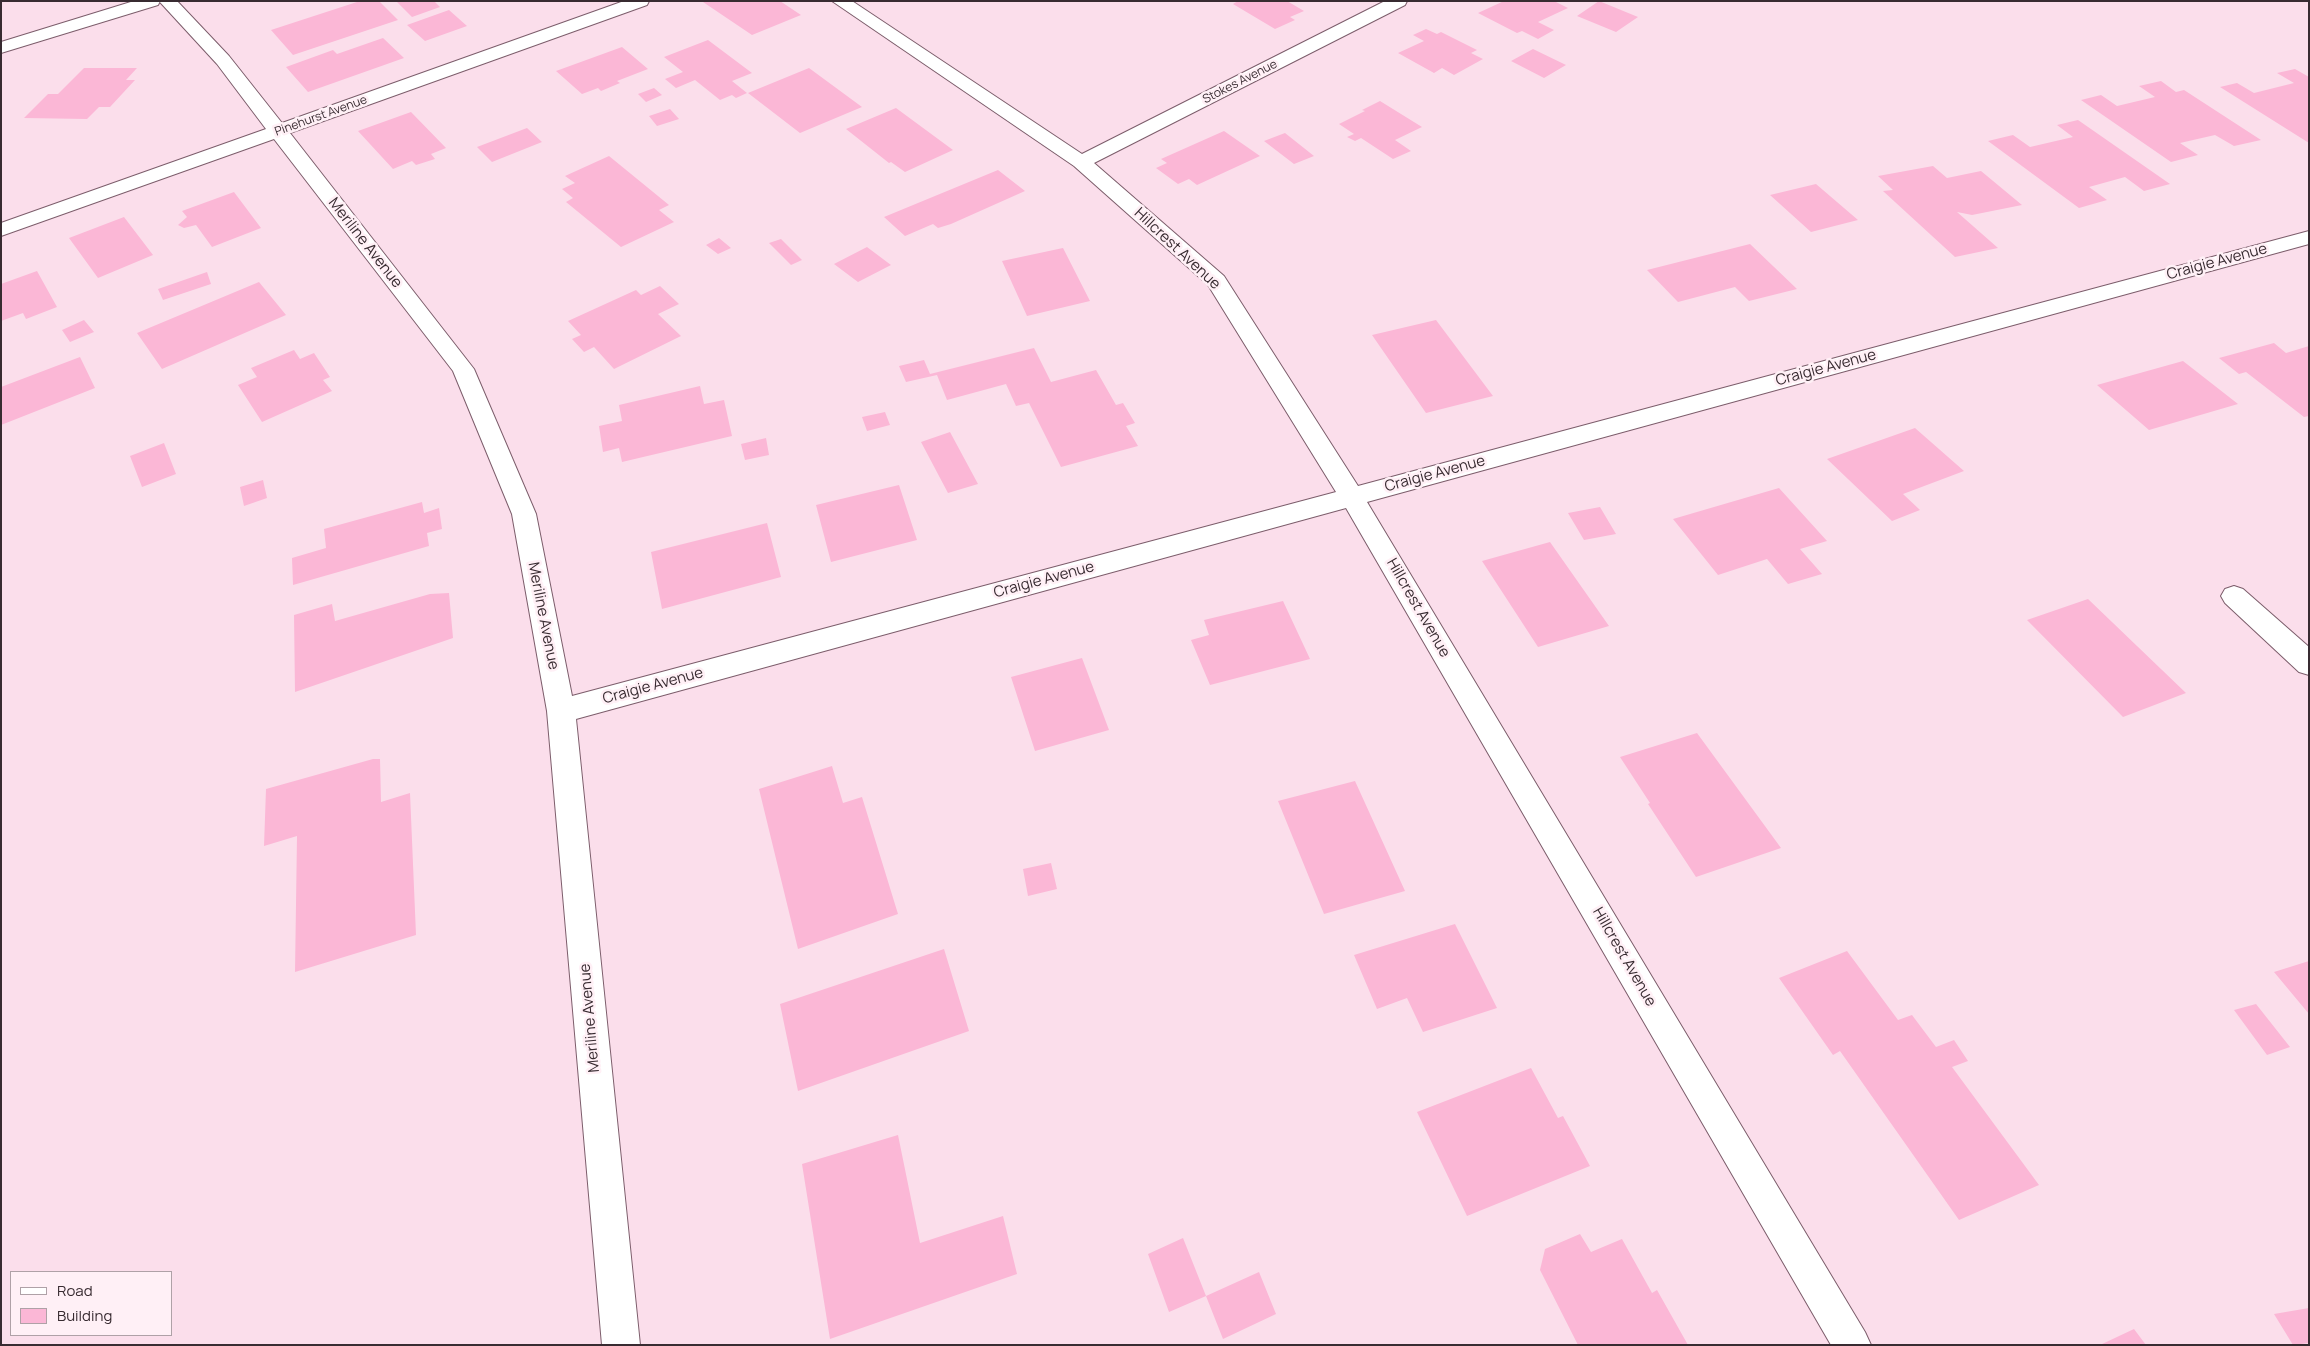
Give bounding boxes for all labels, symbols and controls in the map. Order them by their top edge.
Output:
street label: Stokes Avenue [1200,57,1280,107]
street label: Pinehurst Avenue [273,93,369,139]
street label: Meriline Avenue [324,194,406,292]
street label: Hillcrest Avenue [1130,204,1224,294]
street label: Craigie Avenue [2165,240,2269,284]
street label: Craigie Avenue [1774,346,1878,390]
street label: Craigie Avenue [1383,452,1487,496]
street label: Hillcrest Avenue [1382,555,1454,661]
street label: Craigie Avenue [992,558,1096,602]
street label: Meriline Avenue [524,561,562,671]
street label: Craigie Avenue [601,664,705,708]
street label: Hillcrest Avenue [1588,904,1660,1010]
street label: Meriline Avenue [576,963,604,1073]
legend [10,1271,172,1336]
text: Road [57,1280,93,1301]
text: Building [57,1305,112,1326]

